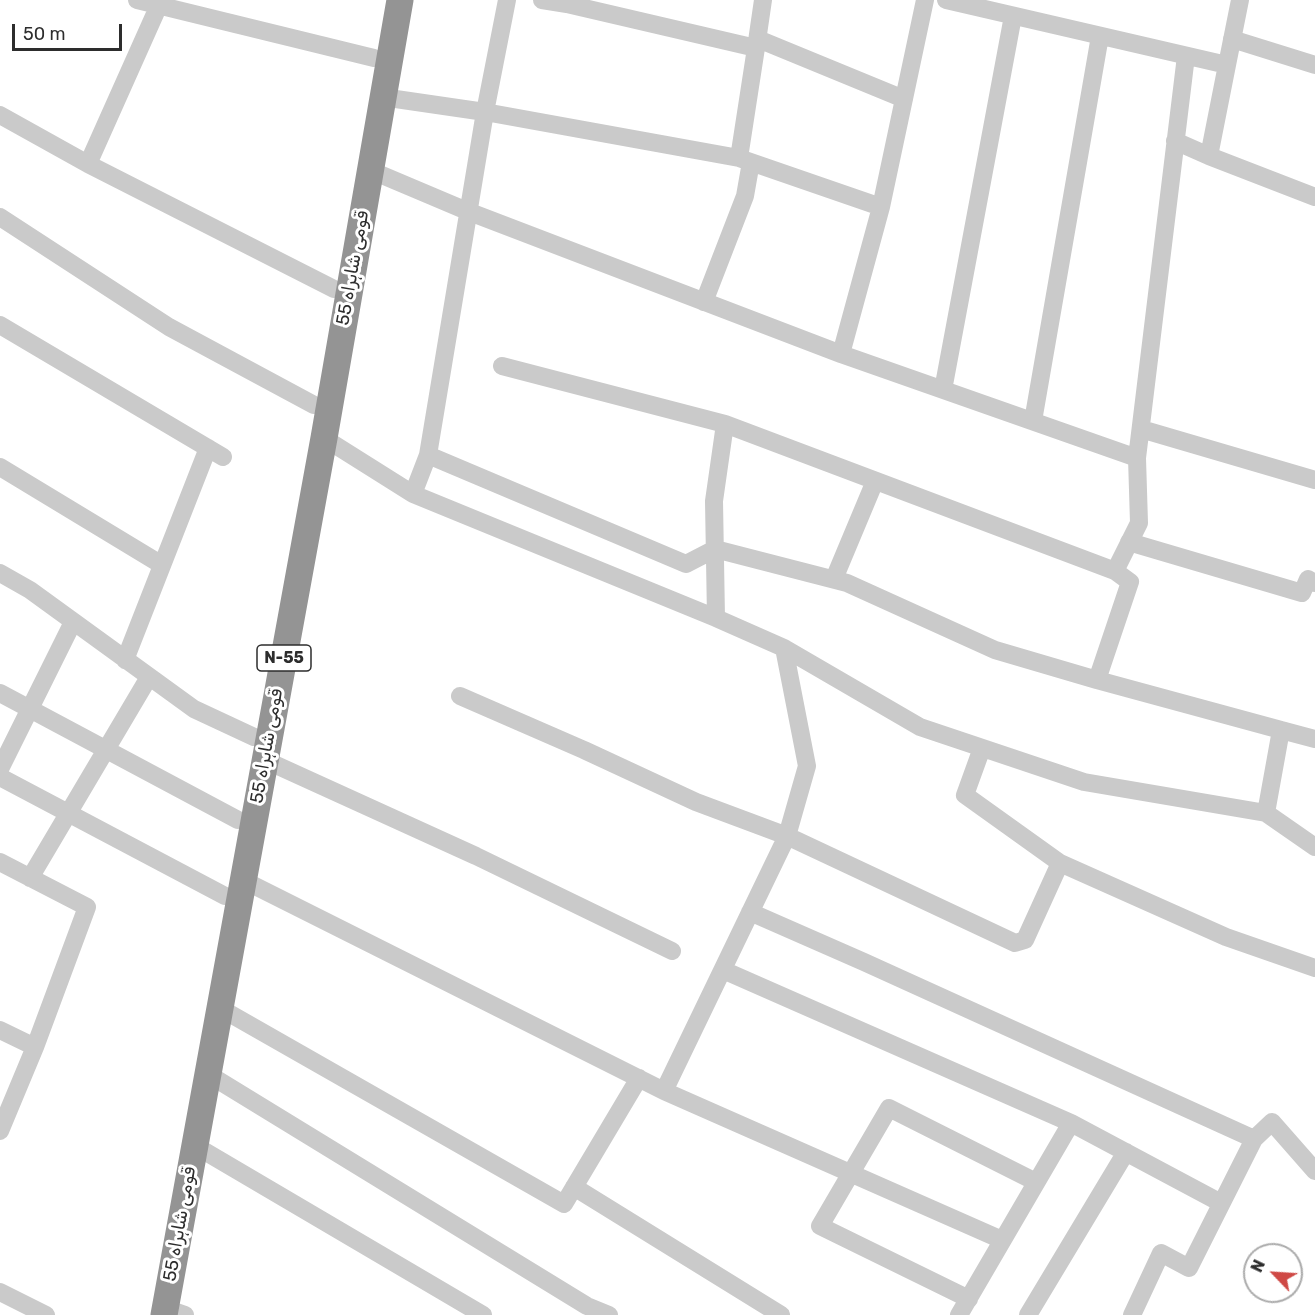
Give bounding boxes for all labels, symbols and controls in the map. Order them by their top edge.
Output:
scale bar [15,12,124,50]
text: 50 m [23,23,66,45]
street label: قومی شاہراہ 55 [332,209,374,327]
road number: N-55 [257,645,311,671]
street label: قومی شاہراہ 55 [246,687,288,805]
street label: قومی شاہراہ 55 [159,1165,201,1283]
north arrow [1243,1243,1303,1303]
text: N [1247,1257,1269,1275]

